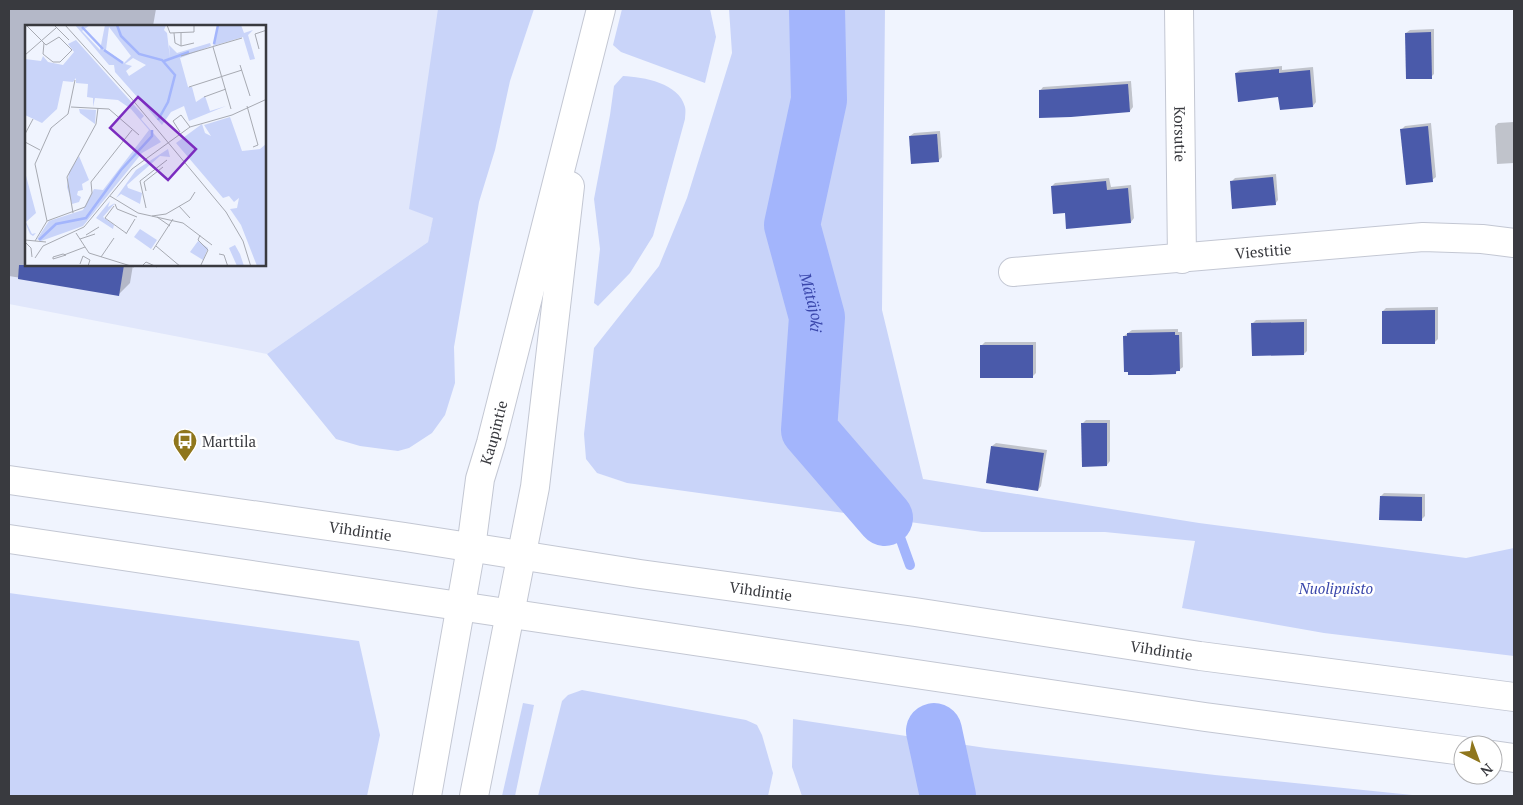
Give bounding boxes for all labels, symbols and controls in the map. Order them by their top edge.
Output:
inset map [25,25,266,266]
street label: Korsutie [1170,106,1191,162]
street label: Viestitie [1234,238,1292,263]
water label: Mätäjoki [794,269,828,334]
street label: Kaupintie [475,398,511,467]
bus stop icon: Marttila [172,428,198,462]
place label: Marttila [202,431,256,451]
street label: Vihdintie [328,516,393,545]
street label: Vihdintie [728,576,793,605]
park label: Nuolipuisto [1298,578,1374,598]
street label: Vihdintie [1129,635,1194,665]
north arrow [1453,735,1503,785]
text: N [1476,759,1497,781]

